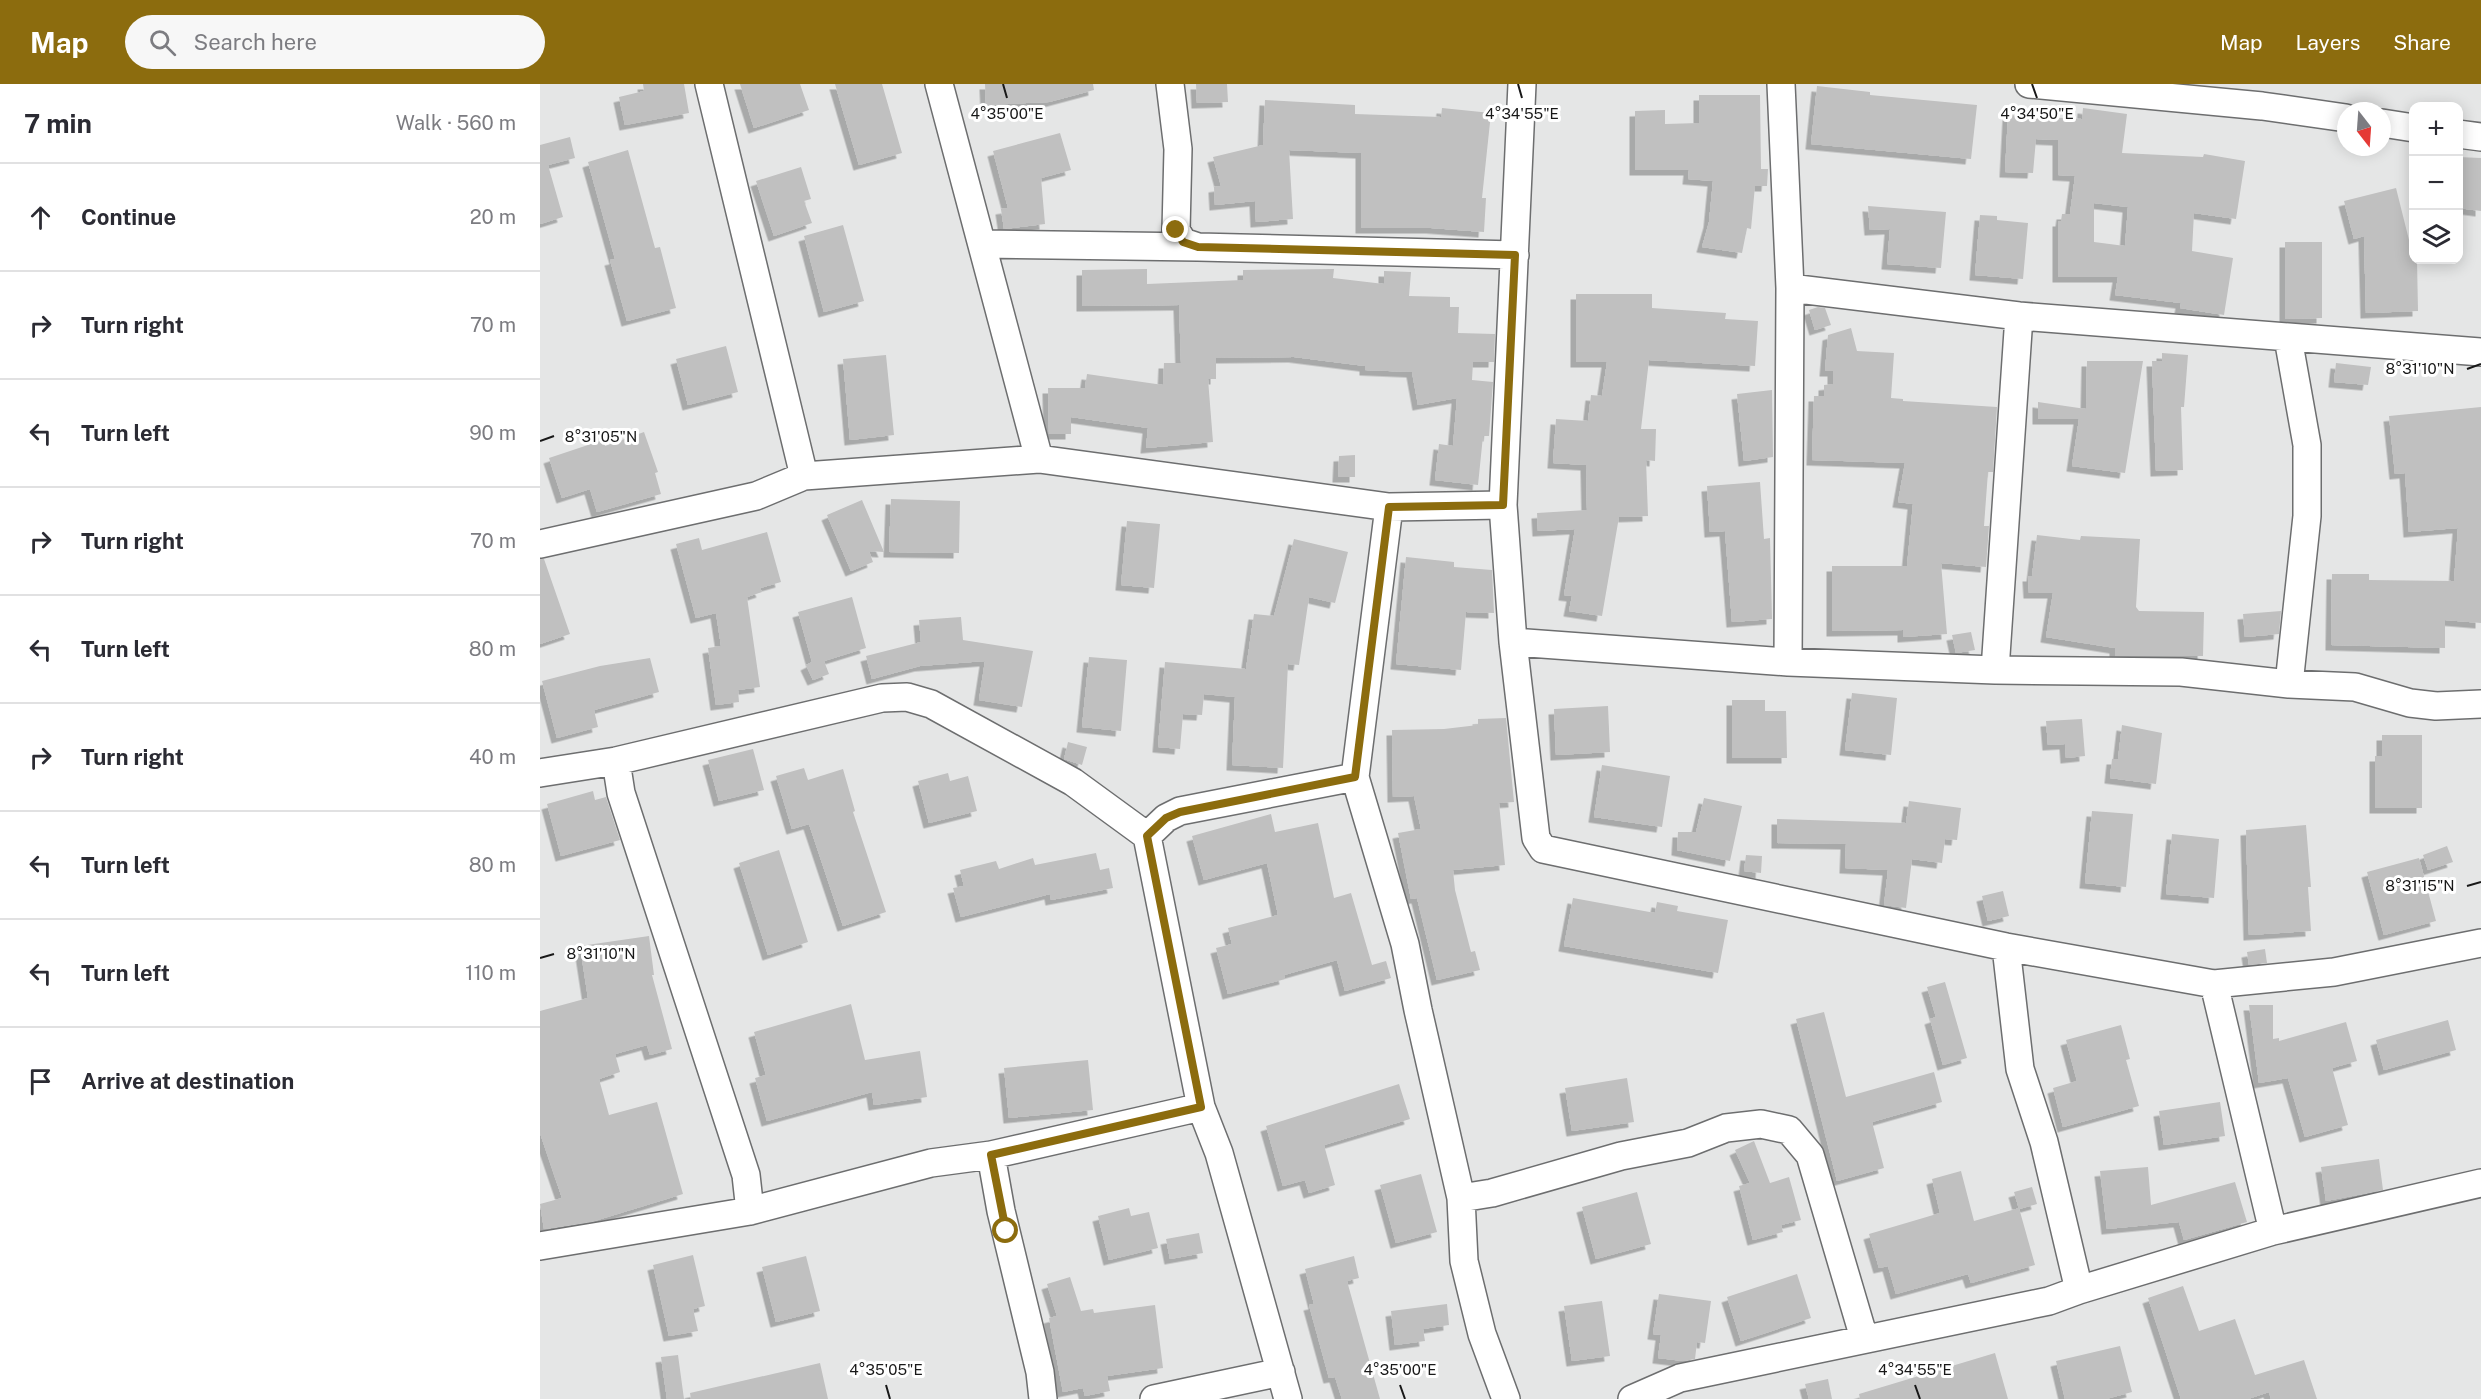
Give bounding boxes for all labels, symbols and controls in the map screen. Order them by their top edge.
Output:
search box [125,15,545,69]
text: Map [30,26,89,59]
icon: search [146,26,179,59]
text: Search here [194,29,317,55]
text: Map [2220,30,2263,55]
text: Layers [2296,30,2360,55]
text: Share [2393,30,2451,55]
north arrow [2337,102,2391,156]
map controls [2409,102,2463,264]
button: + [2409,102,2463,156]
text: 4°35'00"E [970,105,1044,122]
text: 4°34'55"E [1485,105,1559,122]
text: 4°34'50"E [2000,105,2074,122]
text: 7 min [24,108,92,139]
text: Walk · 560 m [396,111,516,135]
button: − [2409,156,2463,210]
icon: ahead [24,201,57,234]
text: Continue [81,204,176,230]
text: 20 m [470,205,516,229]
button: layers [2409,210,2463,264]
route end [1162,216,1188,242]
icon: right [24,309,57,342]
text: Turn right [81,312,184,338]
text: 70 m [470,313,516,337]
text: 8°31'10"N [2386,360,2454,377]
icon: left [24,417,57,450]
text: Turn left [81,420,170,446]
text: 90 m [469,421,516,445]
text: 8°31'05"N [565,428,637,445]
icon: right [24,525,57,558]
text: Turn right [81,528,184,554]
text: 70 m [470,529,516,553]
icon: left [24,633,57,666]
text: Turn left [81,636,170,662]
text: 80 m [469,637,516,661]
icon: right [24,741,57,774]
text: Turn right [81,744,184,770]
text: 40 m [469,745,516,769]
icon: left [24,849,57,882]
text: Turn left [81,852,170,878]
text: 80 m [469,853,516,877]
text: 8°31'15"N [2385,877,2455,894]
text: 8°31'10"N [567,945,635,962]
icon: left [24,957,57,990]
text: Turn left [81,960,170,986]
text: 110 m [465,961,516,985]
icon: arrive [24,1065,57,1098]
text: Arrive at destination [81,1068,294,1094]
route start [992,1217,1018,1243]
text: 4°35'05"E [849,1361,923,1378]
text: 4°35'00"E [1363,1361,1437,1378]
text: 4°34'55"E [1878,1361,1952,1378]

